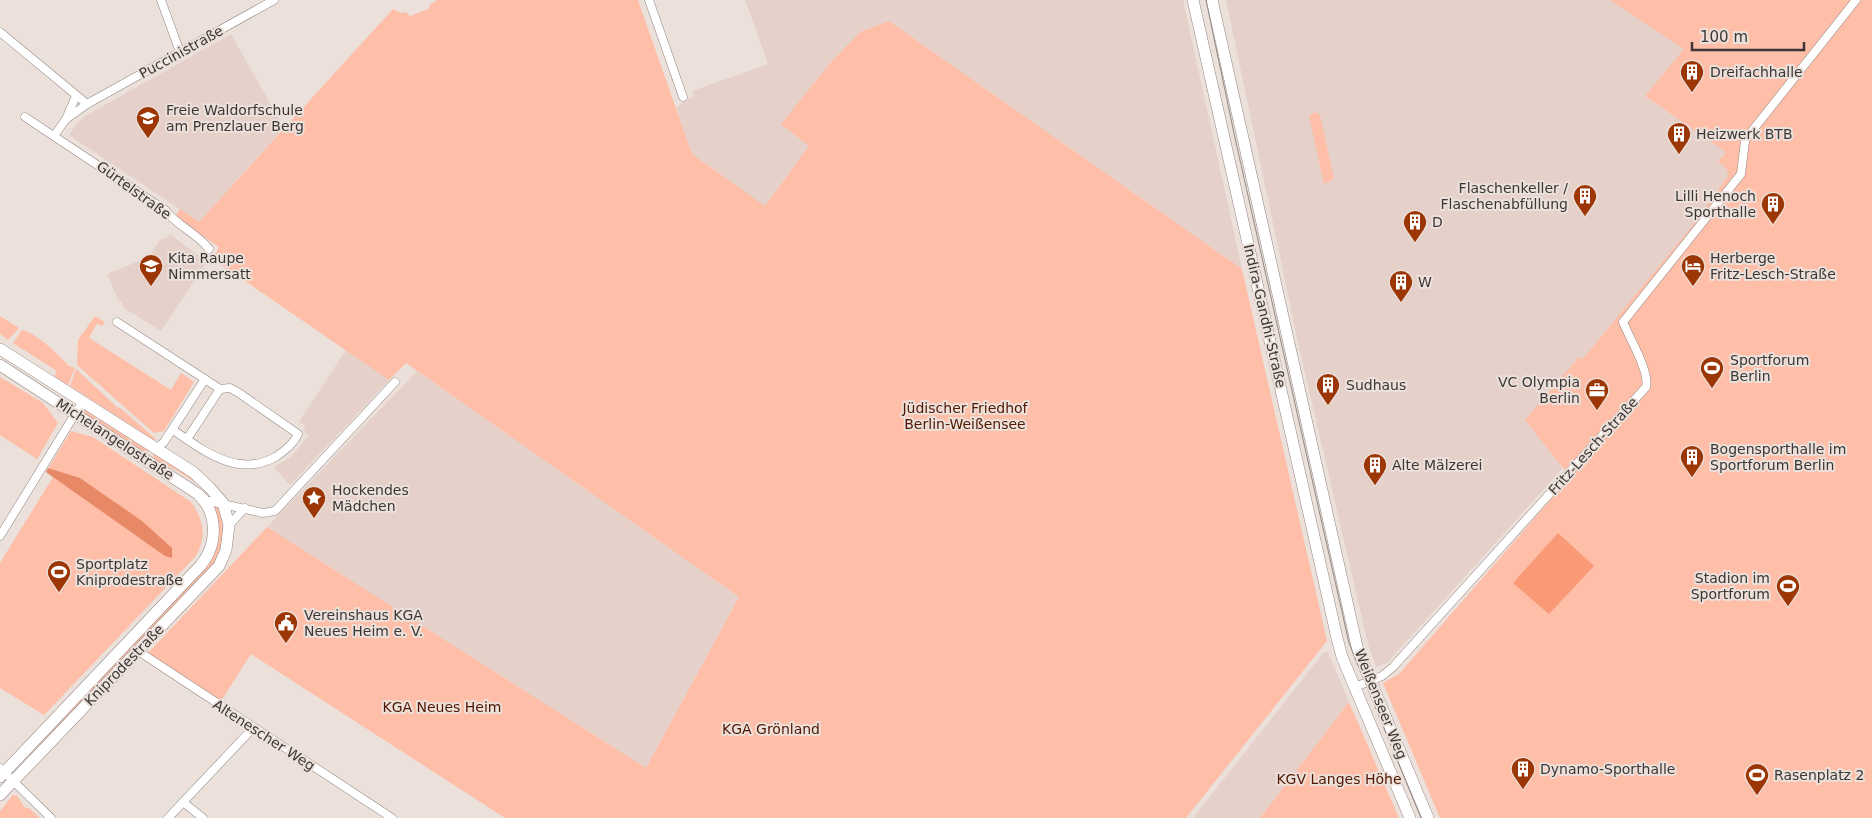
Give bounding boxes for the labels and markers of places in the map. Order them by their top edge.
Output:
building icon: Dreifachhalle [1679,59,1705,93]
place label: Dreifachhalle [1710,64,1803,80]
place label: Freie Waldorfschule am Prenzlauer Berg [166,102,304,134]
school or university icon: Freie Waldorfschule am Prenzlauer Berg [135,105,161,139]
building icon: Heizwerk BTB [1666,121,1692,155]
place label: Heizwerk BTB [1696,126,1793,142]
place label: Flaschenkeller / Flaschenabfüllung [1440,180,1568,212]
building icon: Flaschenkeller / Flaschenabfüllung [1572,183,1598,217]
place label: Lilli Henoch Sporthalle [1675,188,1756,220]
building icon: Lilli Henoch Sporthalle [1760,191,1786,225]
building icon: D [1402,209,1428,243]
place label: D [1432,214,1443,230]
place label: Kita Raupe Nimmersatt [168,250,251,282]
place label: Herberge Fritz-Lesch-Straße [1710,250,1836,282]
school or university icon: Kita Raupe Nimmersatt [138,253,164,287]
hotel icon: Herberge Fritz-Lesch-Straße [1680,253,1706,287]
building icon: W [1388,269,1414,303]
place label: W [1418,274,1432,290]
place label: Sportforum Berlin [1730,352,1809,384]
sports icon: Sportforum Berlin [1699,355,1725,389]
building icon: Sudhaus [1315,372,1341,406]
place label: VC Olympia Berlin [1498,374,1580,406]
place label: Sudhaus [1346,377,1406,393]
office icon: VC Olympia Berlin [1584,377,1610,411]
place label: Bogensporthalle im Sportforum Berlin [1710,441,1846,473]
building icon: Bogensporthalle im Sportforum Berlin [1679,444,1705,478]
building icon: Alte Mälzerei [1362,452,1388,486]
place label: Alte Mälzerei [1392,457,1482,473]
place label: Hockendes Mädchen [332,482,409,514]
place icon: Hockendes Mädchen [301,485,327,519]
place label: Sportplatz Kniprodestraße [76,556,183,588]
sports icon: Sportplatz Kniprodestraße [46,559,72,593]
place label: Stadion im Sportforum [1691,570,1770,602]
sports icon: Stadion im Sportforum [1775,573,1801,607]
place label: Vereinshaus KGA Neues Heim e. V. [304,607,423,639]
public building icon: Vereinshaus KGA Neues Heim e. V. [273,610,299,644]
building icon: Dynamo-Sporthalle [1510,756,1536,790]
place label: Dynamo-Sporthalle [1540,761,1675,777]
sports icon: Rasenplatz 2 [1744,762,1770,796]
place label: Rasenplatz 2 [1774,767,1864,783]

